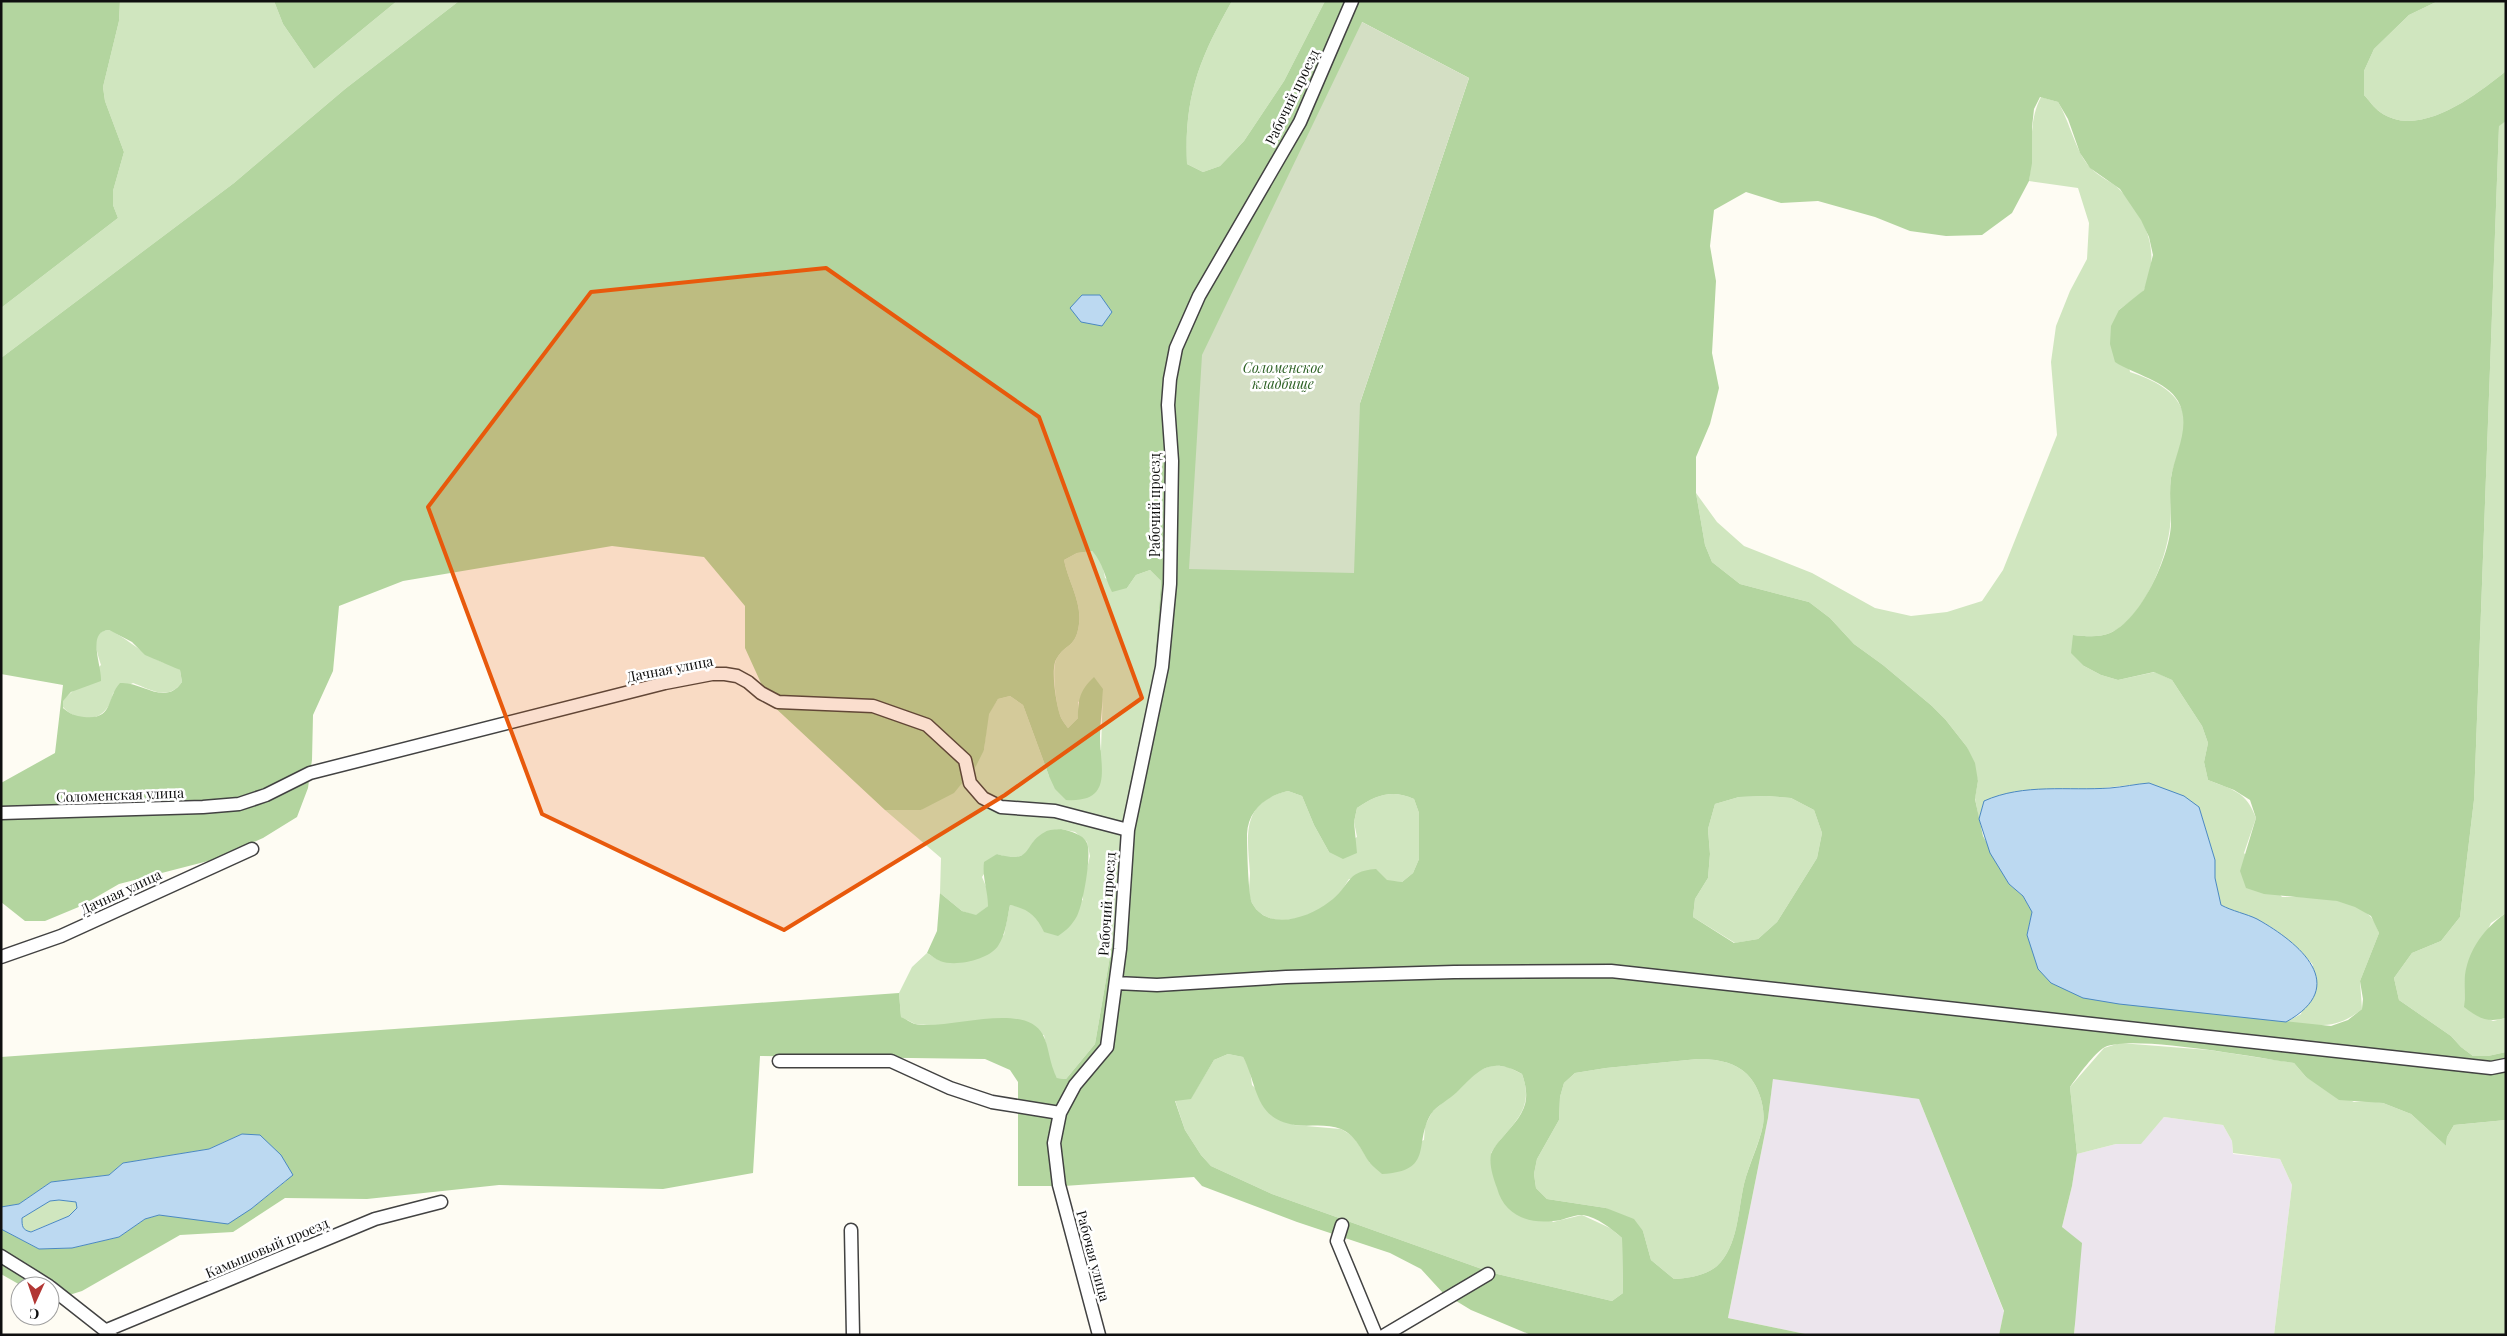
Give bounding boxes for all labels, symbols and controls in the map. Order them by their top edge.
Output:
street label: Рабочий проезд [1260,45,1323,148]
park label: Соломенское кладбище [1243,358,1323,393]
street label: Рабочий проезд [1145,452,1164,557]
street label: Дачная улица [625,651,715,686]
street label: Соломенская улица [56,783,184,806]
street label: Рабочий проезд [1093,851,1120,957]
street label: Дачная улица [77,864,165,919]
street label: Рабочая улица [1072,1208,1115,1304]
street label: Камышовый проезд [202,1213,332,1282]
north arrow [10,1276,60,1326]
text: С [29,1305,40,1324]

